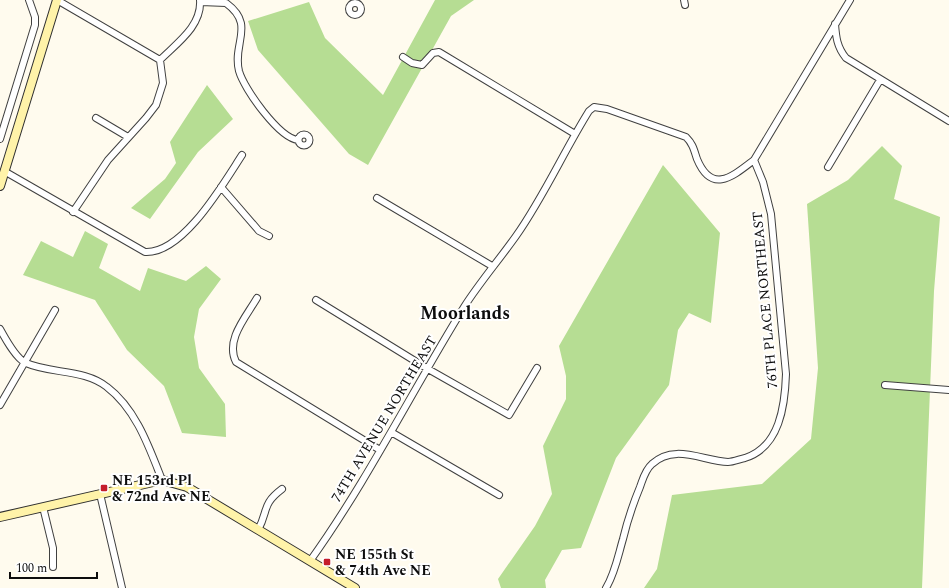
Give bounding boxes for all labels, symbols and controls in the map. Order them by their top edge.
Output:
street label: 76TH PLACE NORTHEAST [747,211,783,389]
district label: Moorlands [420,300,510,327]
street label: 74TH AVENUE NORTHEAST [326,332,442,506]
place label: NE 153rd Pl & 72nd Ave NE [112,470,211,507]
marker: NE 153rd Pl & 72nd Ave NE [99,483,109,493]
place label: NE 155th St & 74th Ave NE [335,544,431,581]
scale bar [10,554,97,580]
marker: NE 155th St & 74th Ave NE [322,557,332,567]
text: 100 m [16,559,47,578]

